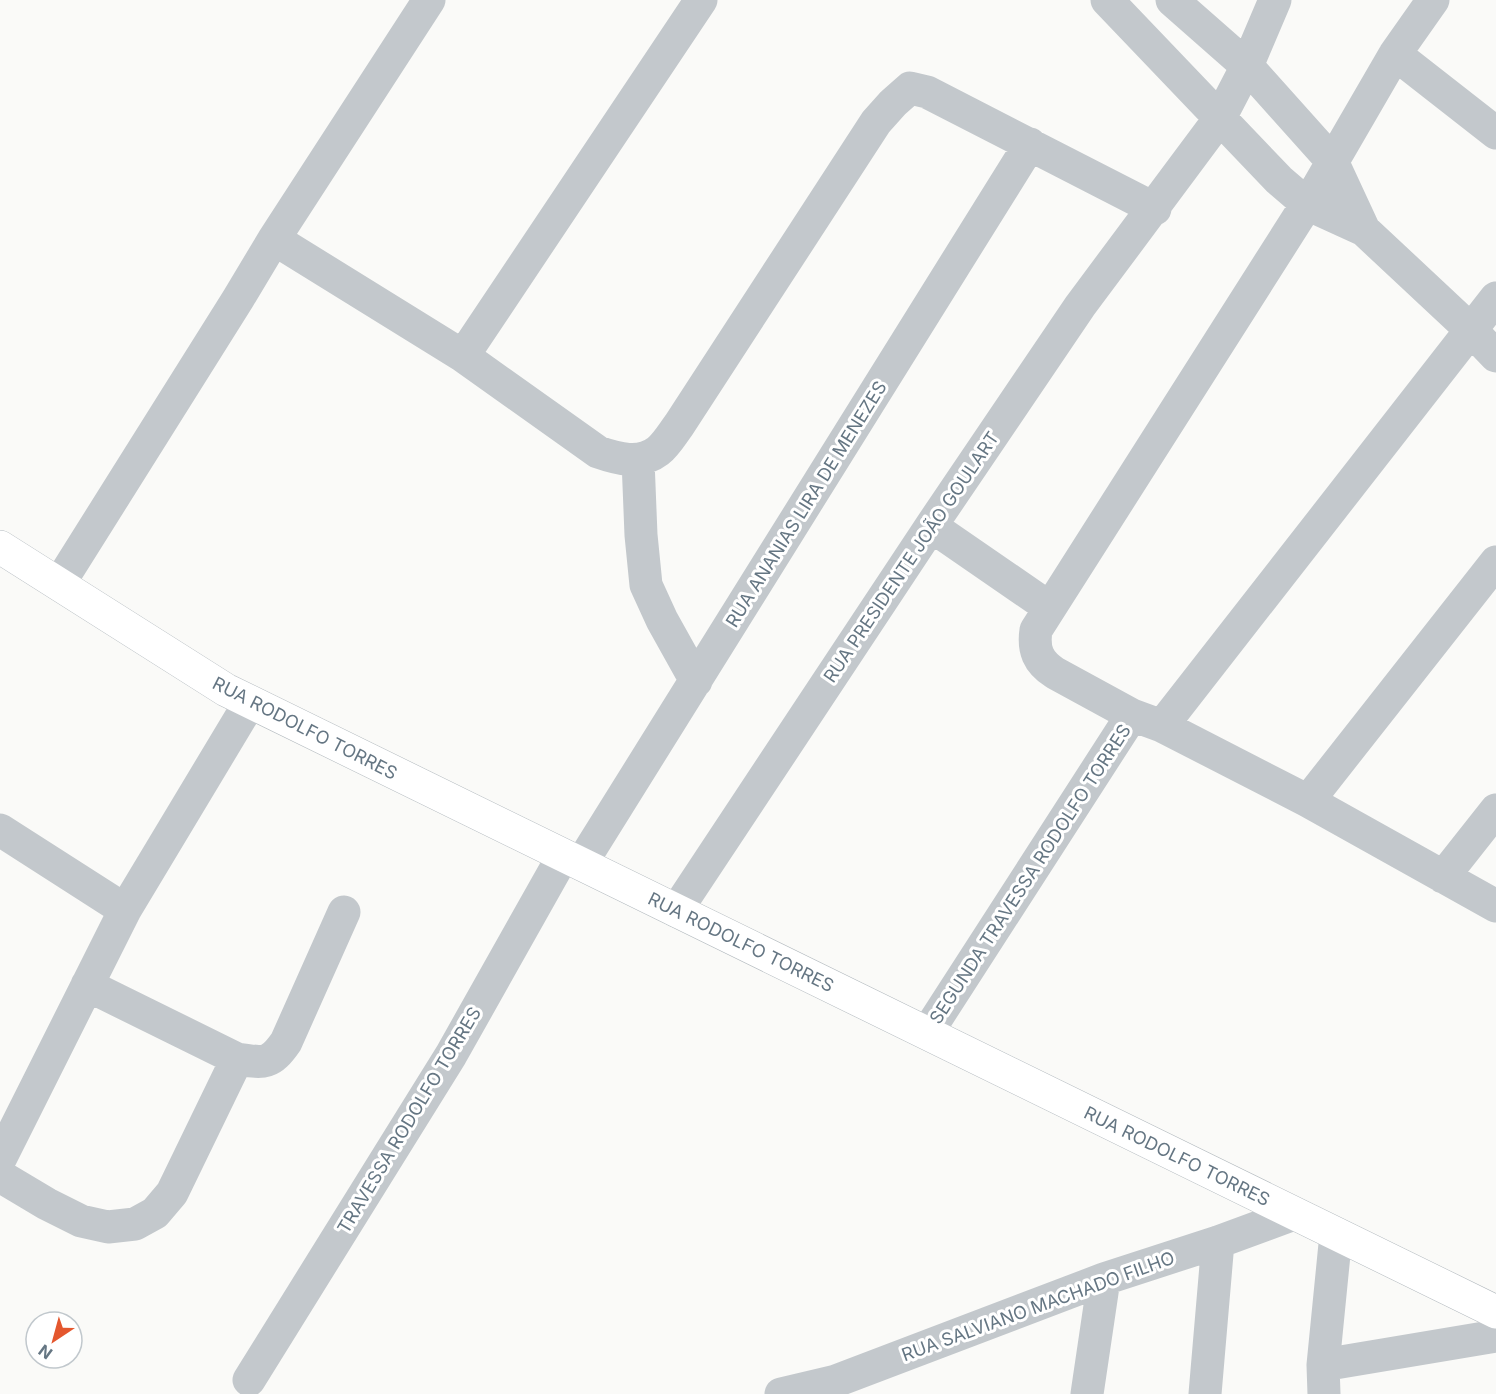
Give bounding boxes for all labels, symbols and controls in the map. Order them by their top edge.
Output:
street label: RUA ANANIAS LIRA DE MENEZES [721,377,891,631]
street label: RUA PRESIDENTE JOÃO GOULART [818,427,1003,686]
street label: RUA RODOLFO TORRES [209,672,401,784]
street label: SEGUNDA TRAVESSA RODOLFO TORRES [925,720,1135,1028]
street label: RUA RODOLFO TORRES [645,888,837,996]
street label: TRAVESSA RODOLFO TORRES [333,1003,485,1237]
street label: RUA RODOLFO TORRES [1081,1102,1273,1210]
street label: RUA SALVIANO MACHADO FILHO [899,1247,1177,1365]
north arrow [24,1310,84,1370]
text: N [34,1340,56,1364]

